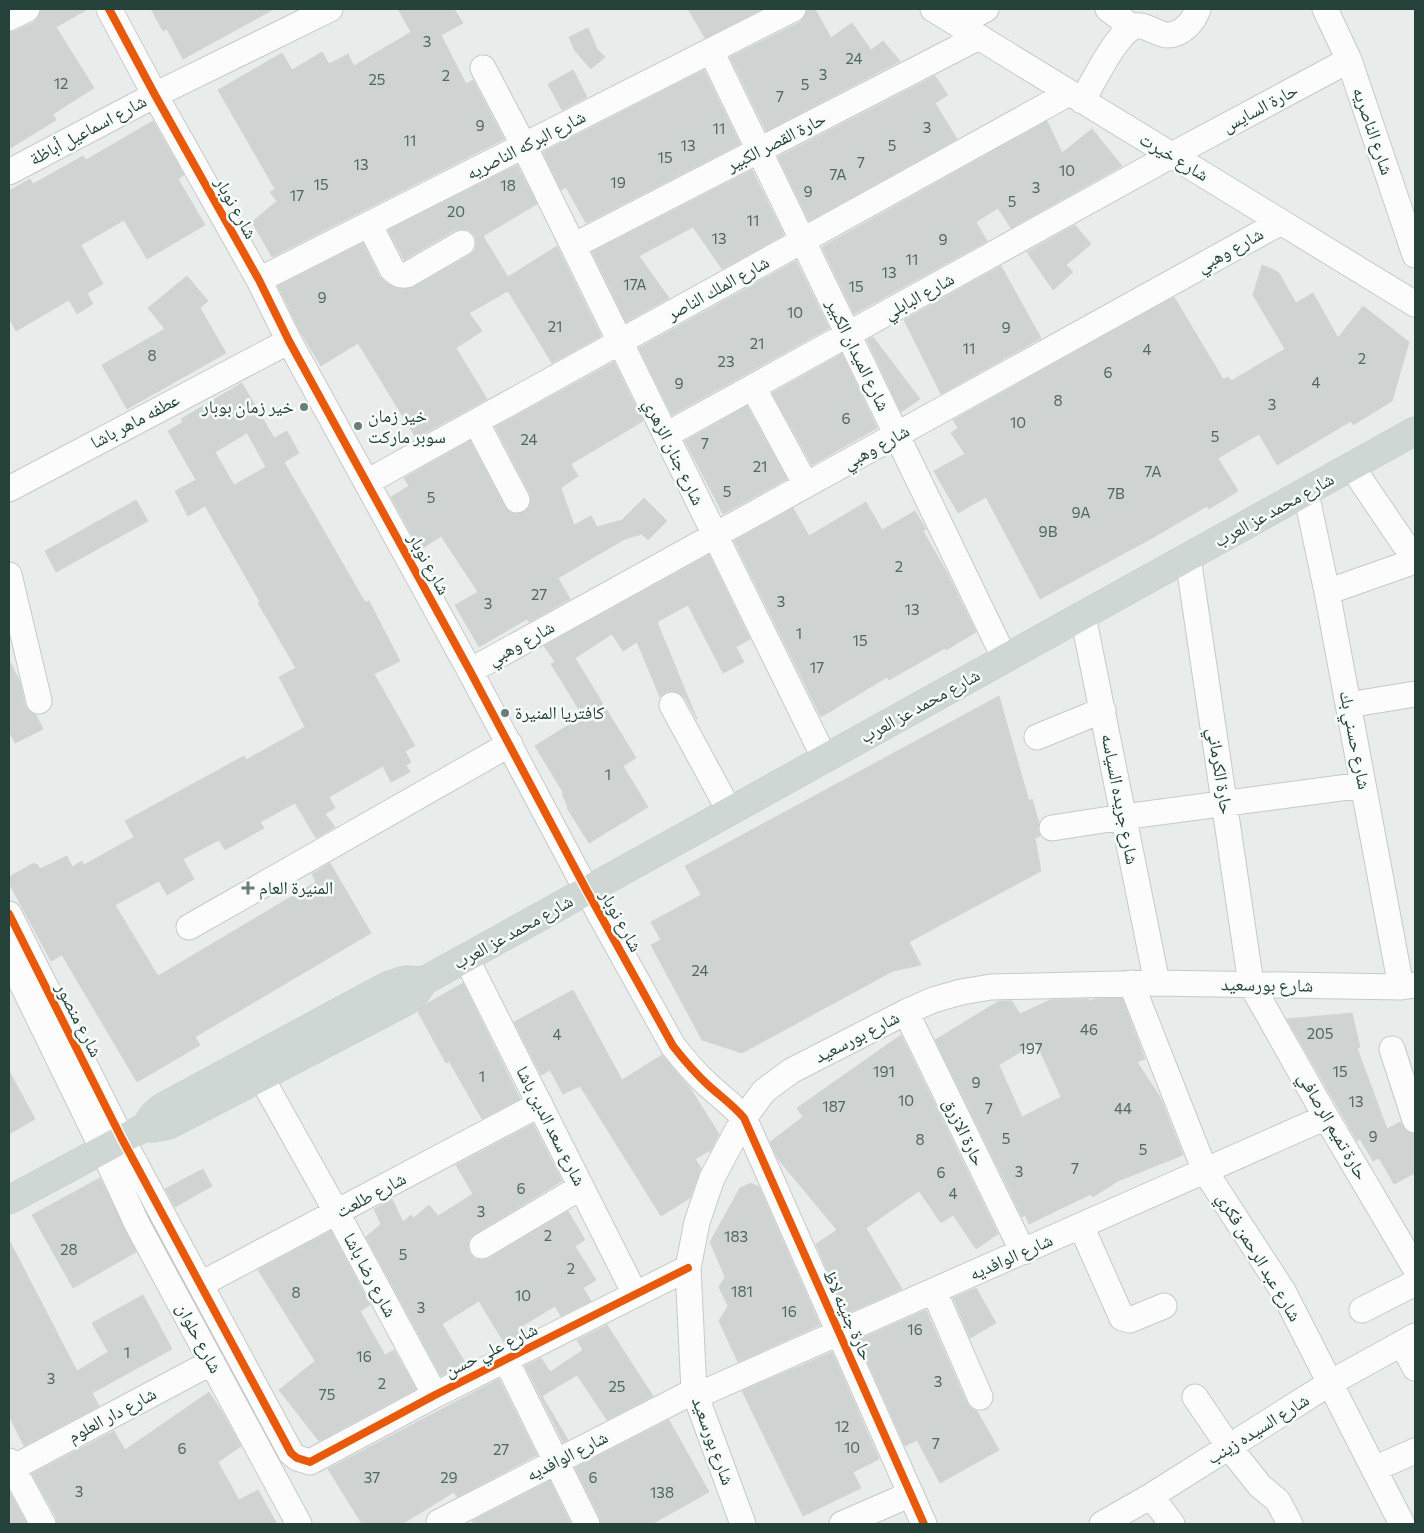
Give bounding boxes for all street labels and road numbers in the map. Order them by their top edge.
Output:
street label: حارة السايس [1218,78,1302,137]
street label: شارع الناصريه [1348,84,1399,178]
street label: شارع اسماعيل أباظة [25,89,150,170]
street label: شارع البركه الناصريه [462,105,589,185]
street label: حارة القصر الكبير [721,107,829,177]
street label: شارع خيرت [1135,127,1213,186]
street label: شارع نوبار [210,172,263,243]
street label: شارع وهبي [1192,222,1269,280]
street label: شارع الملك الناصر [662,250,773,326]
street label: شارع البابلي [879,267,960,327]
street label: شارع الميدان الكبير [821,294,895,415]
street label: عطفه ماهر باشا [86,388,183,453]
street label: شارع جنان الزهري [636,395,710,510]
street label: شارع وهبي [838,419,915,477]
street label: شارع محمد عز العرب [1210,467,1338,552]
street label: شارع نوبار [403,528,456,599]
street label: شارع وهبي [483,615,560,673]
street label: شارع محمد عز العرب [856,663,984,748]
street label: شارع حسني بك [1331,688,1376,792]
street label: حارة الكرماني [1199,726,1239,816]
street label: شارع جريده السياسه [1097,731,1144,866]
street label: شارع نوبار [595,885,648,956]
street label: شارع محمد عز العرب [449,889,577,974]
street label: شارع بورسعيد [1221,972,1313,997]
street label: شارع منصور [50,978,108,1061]
street label: شارع بورسعيد [810,1005,903,1068]
street label: شارع سعد الدين باشا [511,1062,592,1190]
street label: حارة تميم الرصافي [1290,1068,1374,1186]
street label: حارة الازرق [938,1094,991,1170]
street label: شارع طلعت [332,1167,410,1223]
street label: شارع عبد الرحمن فكري [1209,1188,1307,1327]
street label: شارع رضا باشا [339,1228,402,1321]
street label: شارع الوافديه [966,1228,1056,1285]
street label: حارة جنينه لاظ [819,1266,879,1363]
street label: شارع حلوان [171,1298,228,1377]
street label: شارع علي حسن [440,1317,543,1385]
street label: شارع دار العلوم [64,1382,160,1448]
street label: شارع السيده زينب [1202,1388,1313,1469]
street label: شارع بورسعيد [687,1394,740,1488]
street label: شارع الوافديه [522,1425,612,1486]

